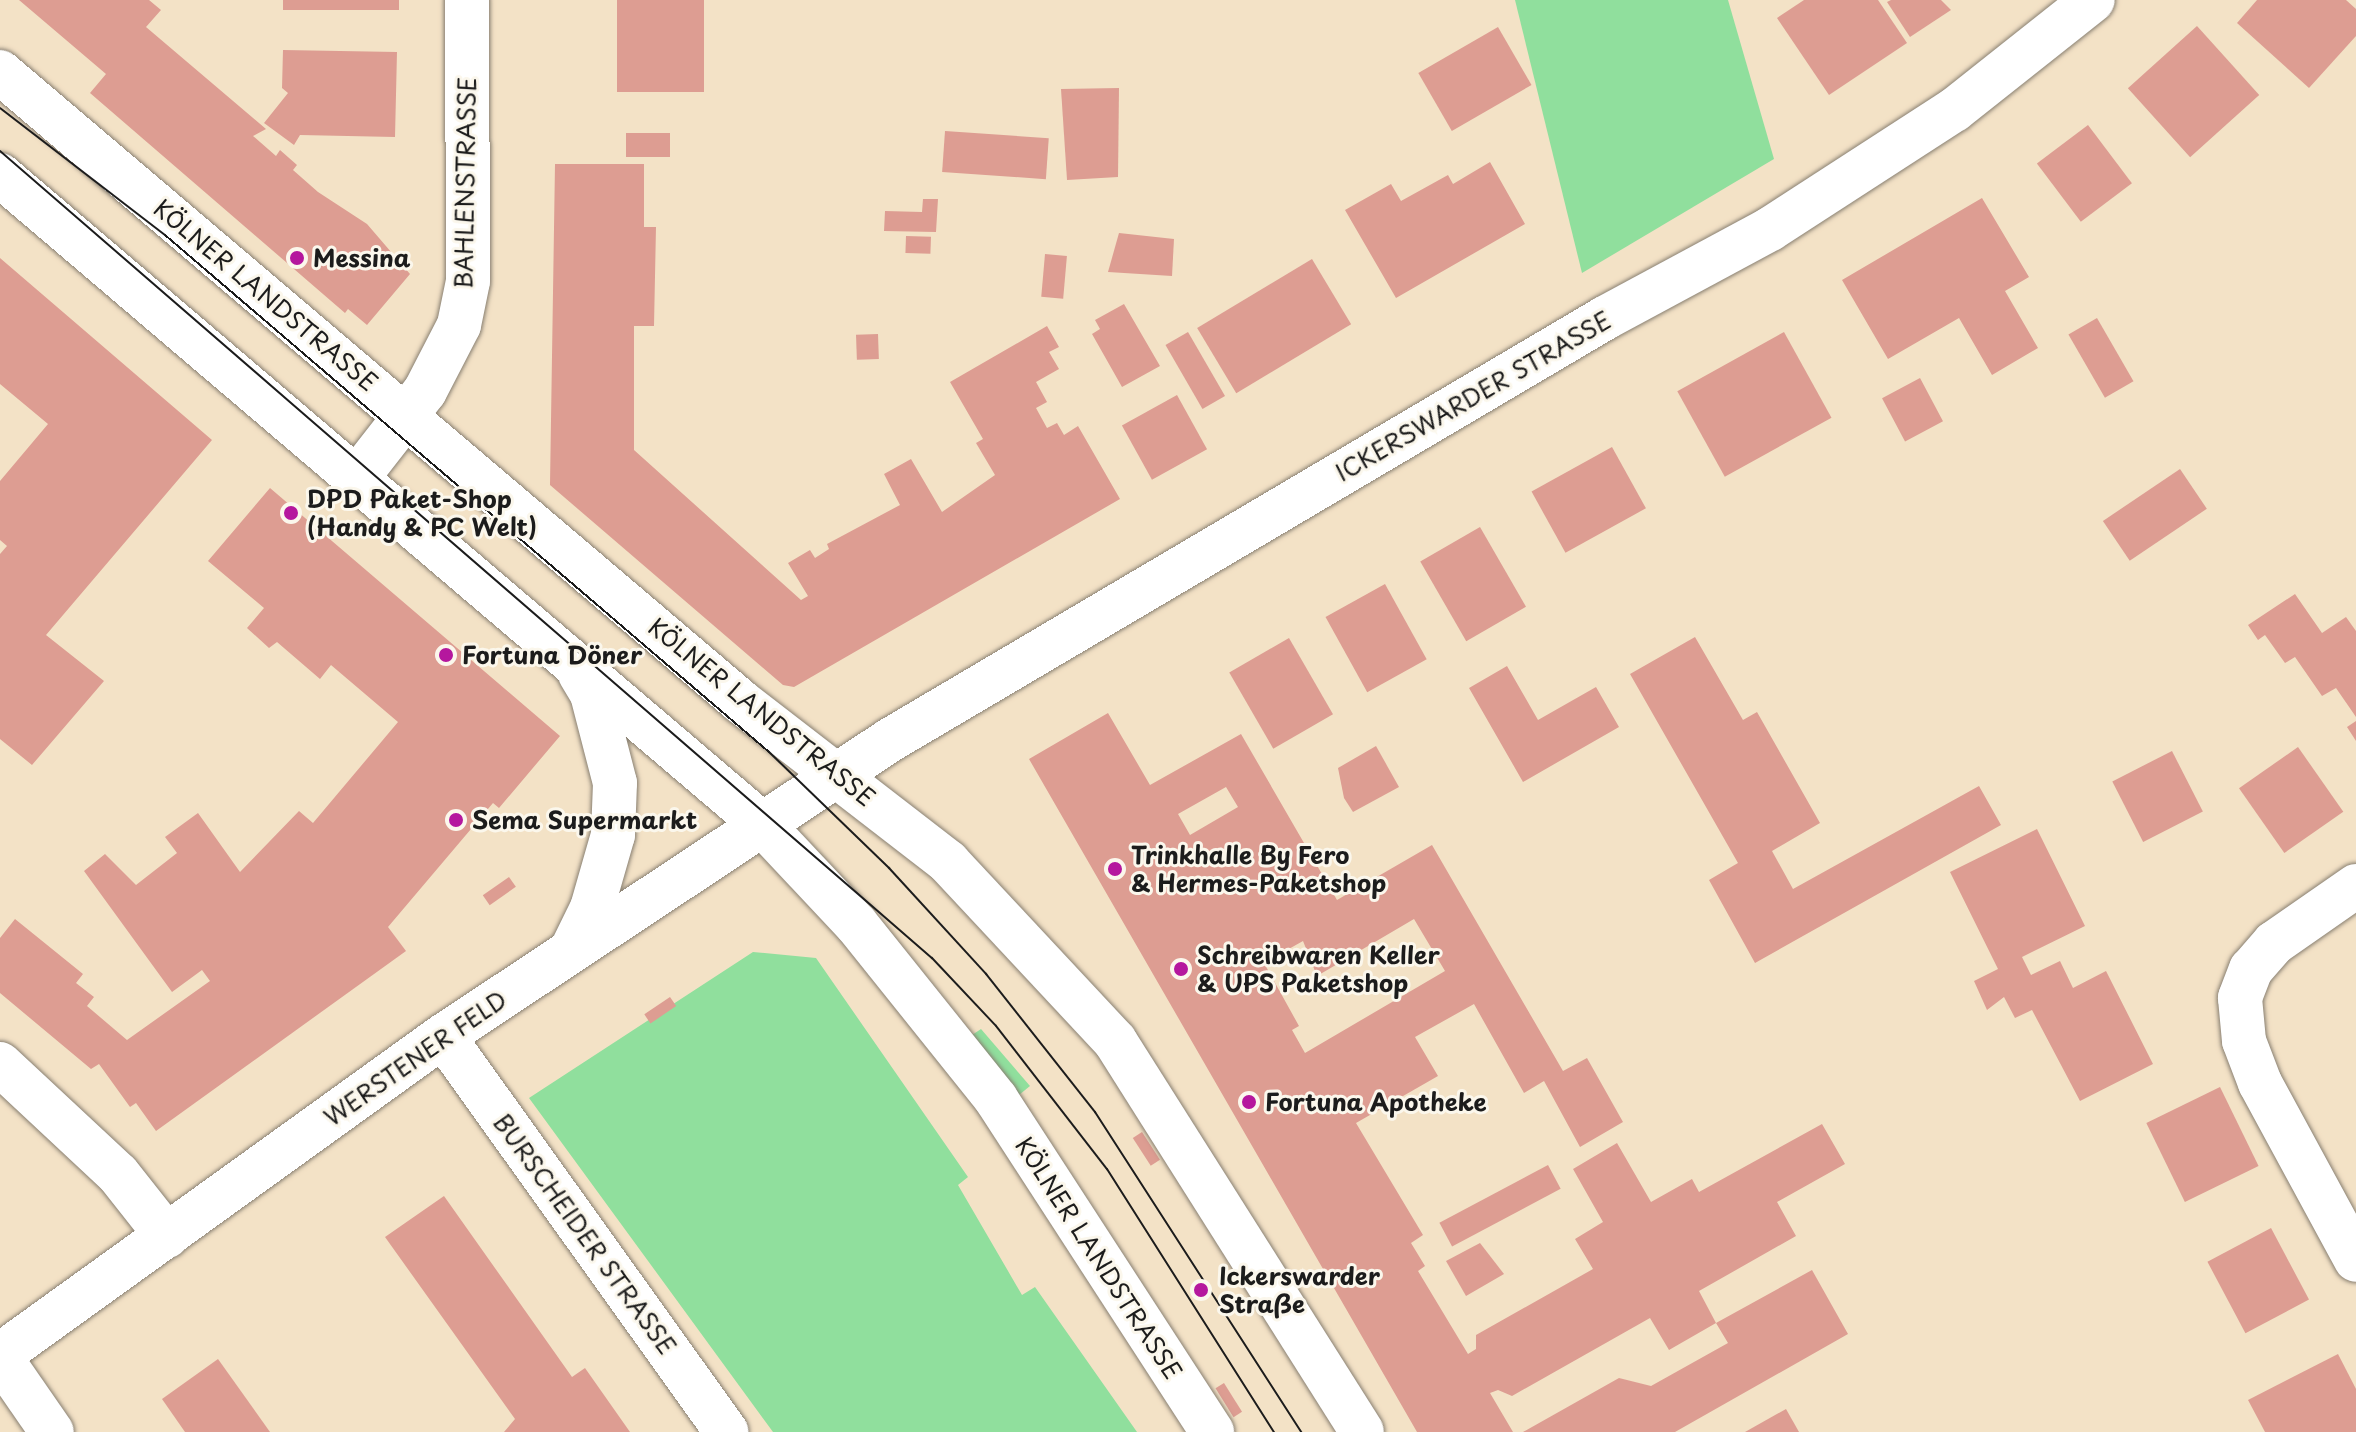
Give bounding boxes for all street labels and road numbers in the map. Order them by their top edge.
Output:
street label: BAHLENSTRASSE [449,77,481,289]
street label: KÖLNER LANDSTRASSE [148,193,384,397]
street label: ICKERSWARDER STRASSE [1329,304,1617,488]
street label: KÖLNER LANDSTRASSE [643,611,881,813]
street label: WERSTENER FELD [317,983,513,1133]
street label: BURSCHEIDER STRASSE [487,1106,683,1362]
street label: KÖLNER LANDSTRASSE [1010,1131,1188,1385]

